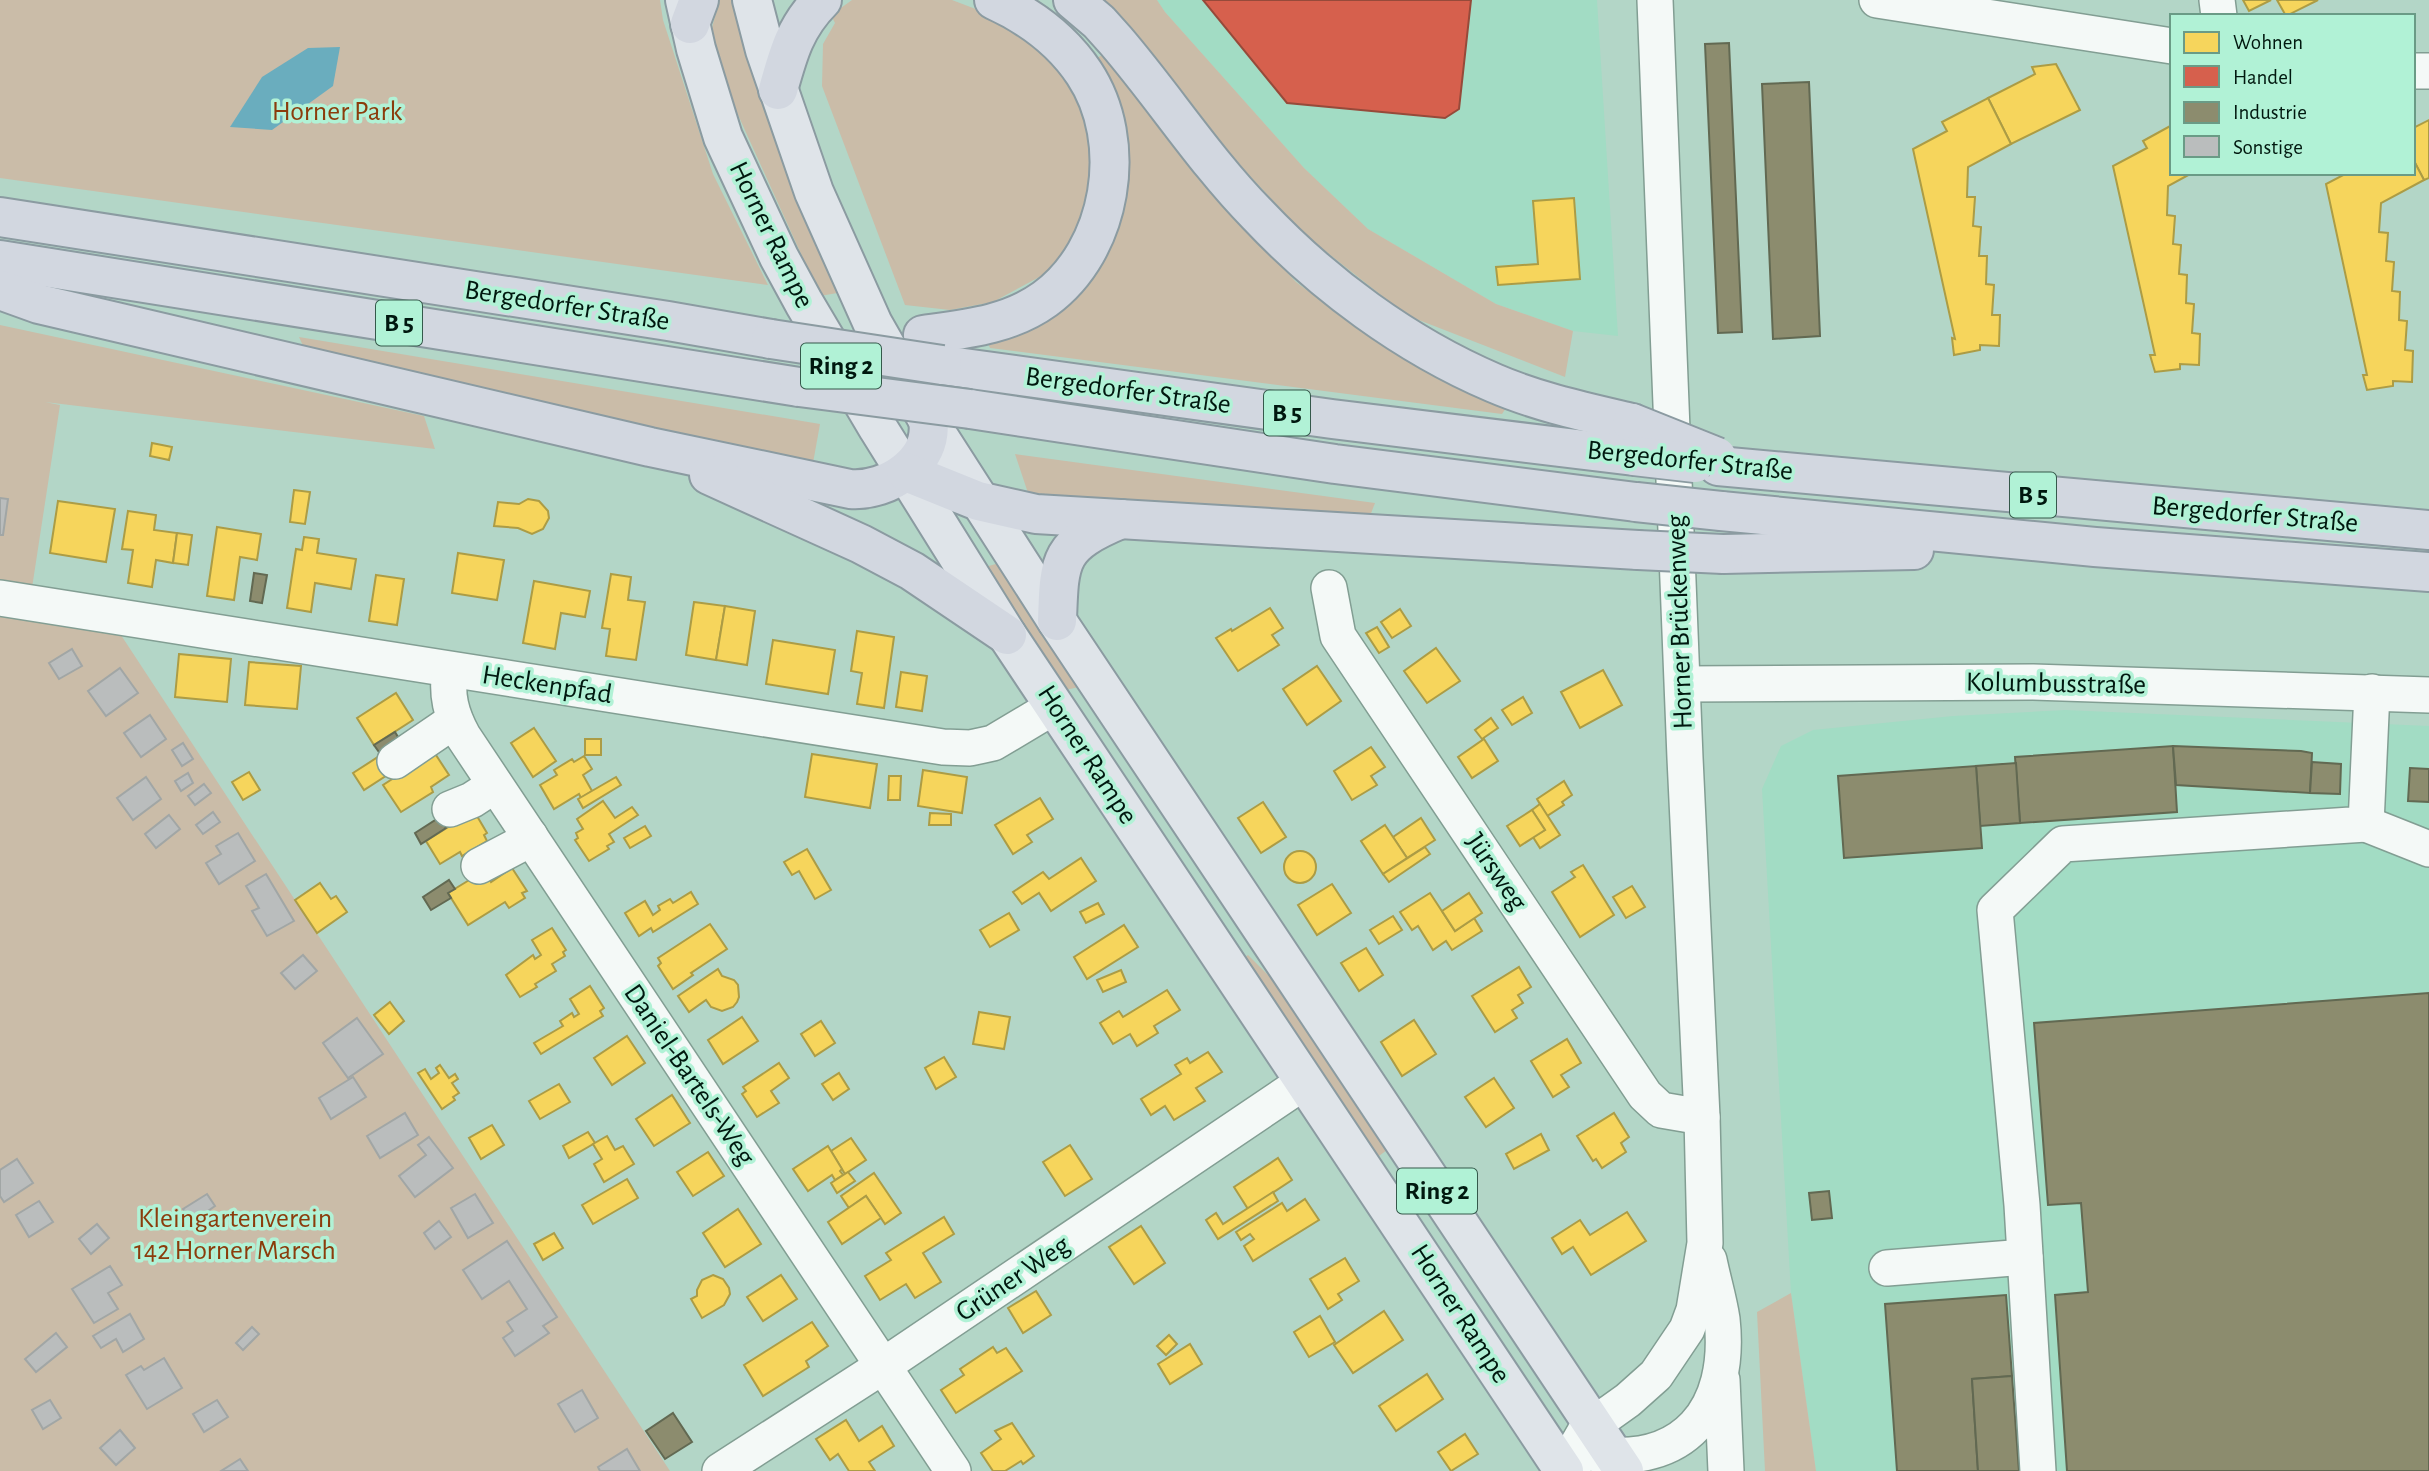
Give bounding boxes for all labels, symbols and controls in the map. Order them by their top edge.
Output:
legend [2170,14,2415,175]
text: Wohnen [2233,32,2303,53]
text: Handel [2233,67,2293,88]
park label: Horner Park [272,98,402,126]
text: Industrie [2233,102,2307,123]
text: Sonstige [2233,137,2303,158]
street label: Horner Rampe [723,157,819,313]
street label: Bergedorfer Straße [463,276,671,336]
road number: B 5 [376,300,422,346]
road number: Ring 2 [801,344,881,388]
street label: Bergedorfer Straße [1024,363,1232,419]
road number: B 5 [1264,390,1310,436]
street label: Bergedorfer Straße [1586,436,1794,486]
road number: B 5 [2010,472,2056,517]
street label: Bergedorfer Straße [2151,492,2359,538]
street label: Horner Brückenweg [1662,514,1698,730]
street label: Heckenpfad [480,661,614,709]
street label: Kolumbusstraße [1966,668,2146,700]
street label: Horner Rampe [1032,681,1142,829]
street label: Jürsweg [1460,828,1532,916]
street label: Daniel-Bartels-Weg [618,980,760,1171]
road number: Ring 2 [1397,1168,1477,1214]
park label: Kleingartenverein 142 Horner Marsch [134,1205,336,1265]
street label: Grüner Weg [951,1231,1075,1327]
street label: Horner Rampe [1405,1240,1515,1388]

